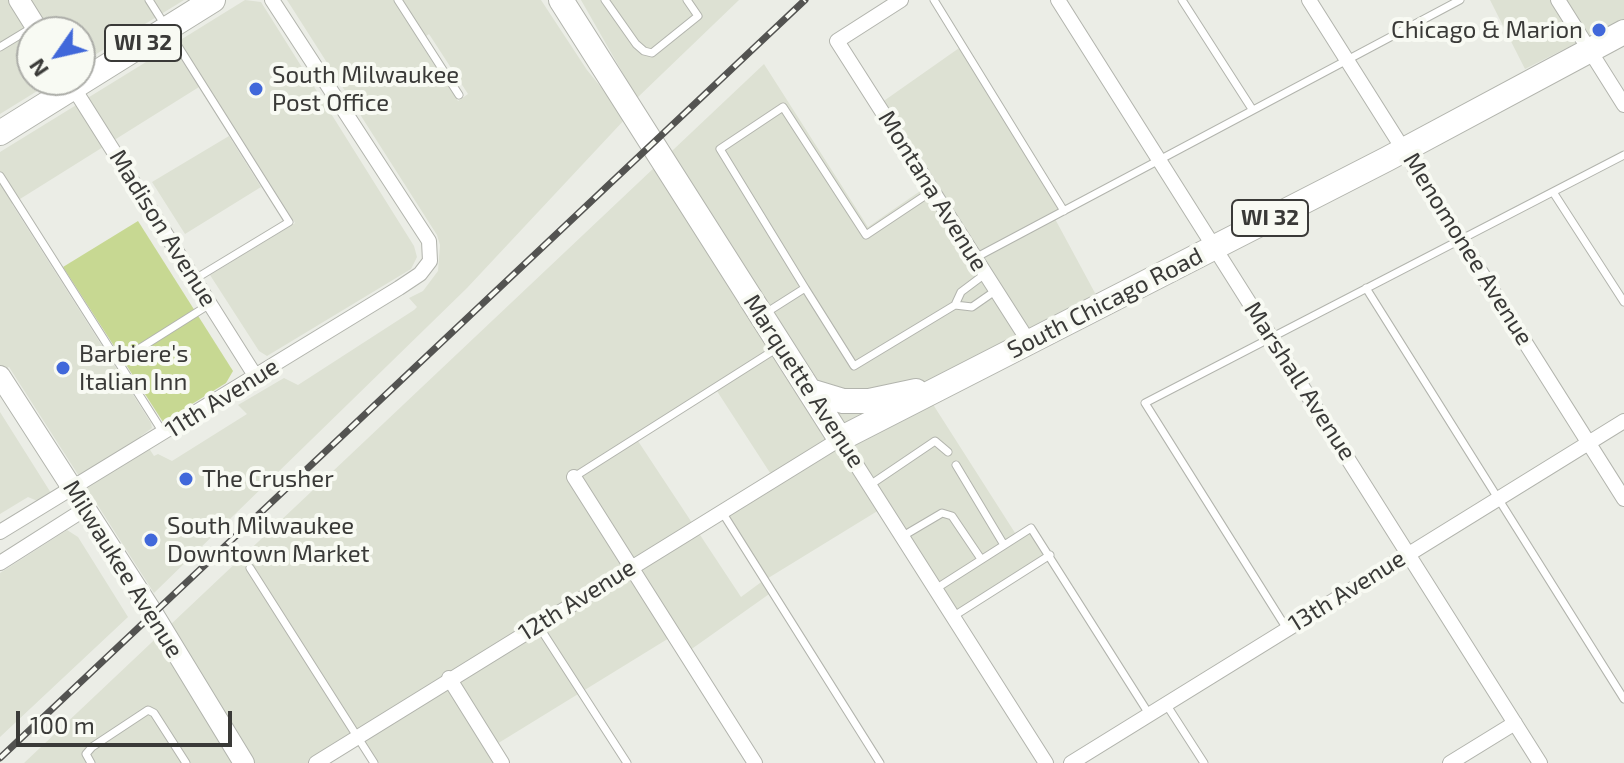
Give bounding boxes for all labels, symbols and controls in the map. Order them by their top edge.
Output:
north arrow [16,16,96,96]
place label: Chicago & Marion [1391,16,1583,44]
marker: Chicago & Marion [1590,21,1608,39]
road number: WI 32 [105,25,181,61]
text: N [23,54,53,82]
place label: South Milwaukee Post Office [272,61,459,117]
marker: South Milwaukee Post Office [247,80,265,98]
street label: Montana Avenue [872,105,994,277]
street label: Madison Avenue [103,144,223,312]
street label: Menomonee Avenue [1397,147,1539,351]
road number: WI 32 [1232,200,1308,236]
street label: South Chicago Road [1003,241,1207,365]
street label: Marquette Avenue [737,289,871,473]
street label: Marshall Avenue [1238,296,1362,466]
place label: Barbiere's Italian Inn [79,340,188,396]
street label: 11th Avenue [160,352,284,444]
marker: Barbiere's Italian Inn [54,359,72,377]
place label: The Crusher [202,465,334,493]
marker: The Crusher [177,470,195,488]
street label: Milwaukee Avenue [57,475,189,663]
place label: South Milwaukee Downtown Market [167,512,370,568]
marker: South Milwaukee Downtown Market [142,531,160,549]
street label: 13th Avenue [1283,544,1411,638]
street label: 12th Avenue [513,553,641,647]
scale bar [20,695,236,745]
text: 100 m [30,710,95,739]

